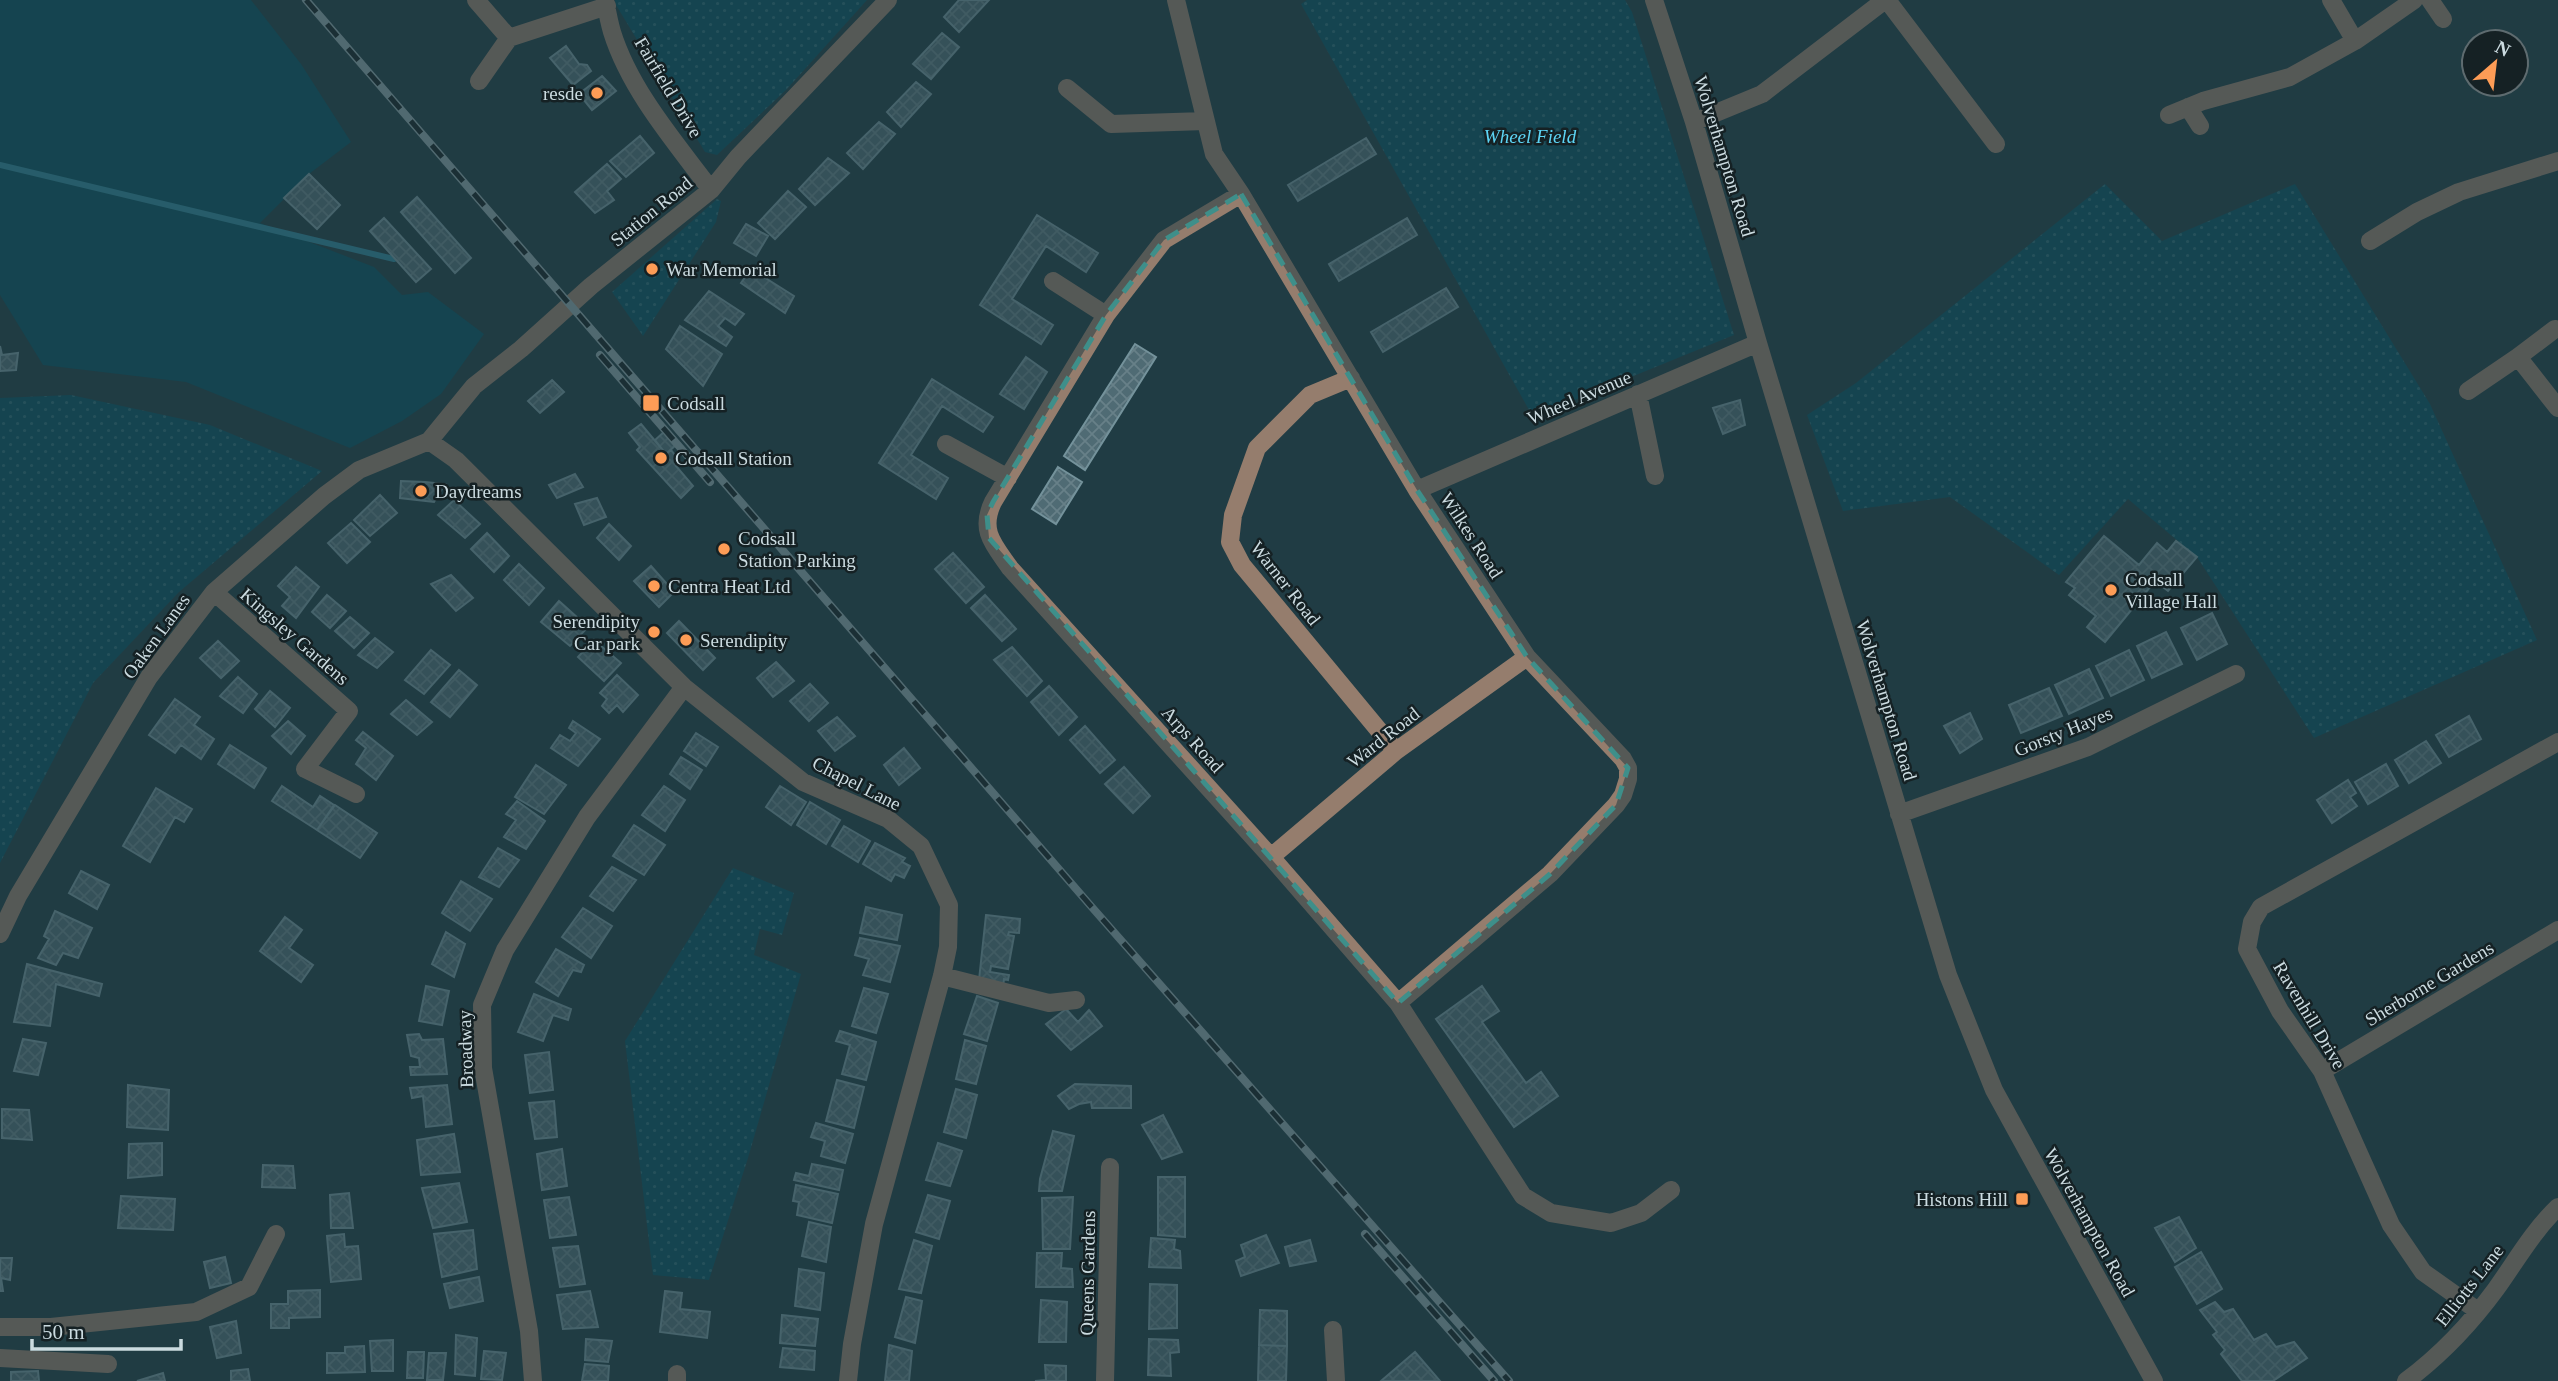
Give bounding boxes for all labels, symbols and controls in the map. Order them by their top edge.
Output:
north arrow [2460,28,2530,98]
street label: Fairfield Drive [630,33,707,141]
text: N [2492,36,2514,61]
street label: Wolverhampton Road [1690,73,1759,239]
place label: resde [543,83,583,104]
marker: resde [589,85,605,101]
park label: Wheel Field [1484,126,1577,147]
street label: Station Road [606,172,697,251]
place label: War Memorial [666,259,777,280]
marker: War Memorial [644,261,660,277]
street label: Wheel Avenue [1524,366,1634,429]
marker: Codsall [641,393,661,413]
place label: Codsall [667,393,725,414]
place label: Codsall Station [675,448,792,469]
marker: Codsall Station [653,450,669,466]
place label: Daydreams [435,481,522,502]
marker: Daydreams [413,483,429,499]
street label: Wilkes Road [1436,488,1507,582]
place label: Codsall Station Parking [738,528,856,571]
street label: Warner Road [1246,537,1325,630]
marker: Codsall Station Parking [716,541,732,557]
place label: Codsall Village Hall [2125,569,2217,612]
place label: Centra Heat Ltd [668,576,791,597]
marker: Centra Heat Ltd [646,578,662,594]
marker: Codsall Village Hall [2103,582,2119,598]
street label: Kingsley Gardens [236,584,353,689]
street label: Oaken Lanes [119,590,194,683]
place label: Serendipity Car park [552,611,640,654]
street label: Wolverhampton Road [1852,617,1921,783]
marker: Serendipity Car park [646,624,662,640]
place label: Serendipity [700,630,788,651]
marker: Serendipity [678,632,694,648]
street label: Arps Road [1157,702,1228,777]
street label: Ward Road [1343,702,1424,772]
street label: Gorsty Hayes [2011,702,2115,761]
street label: Chapel Lane [809,752,905,815]
street label: Sherborne Gardens [2361,937,2497,1030]
street label: Ravenhill Drive [2269,958,2350,1073]
street label: Broadway [454,1009,477,1088]
street label: Wolverhampton Road [2040,1144,2139,1301]
place label: Histons Hill [1916,1189,2008,1210]
marker: Histons Hill [2014,1191,2030,1207]
street label: Queens Gardens [1076,1210,1099,1336]
street label: Elliotts Lane [2431,1240,2508,1330]
scale bar [32,1308,180,1352]
text: 50 m [42,1320,85,1344]

